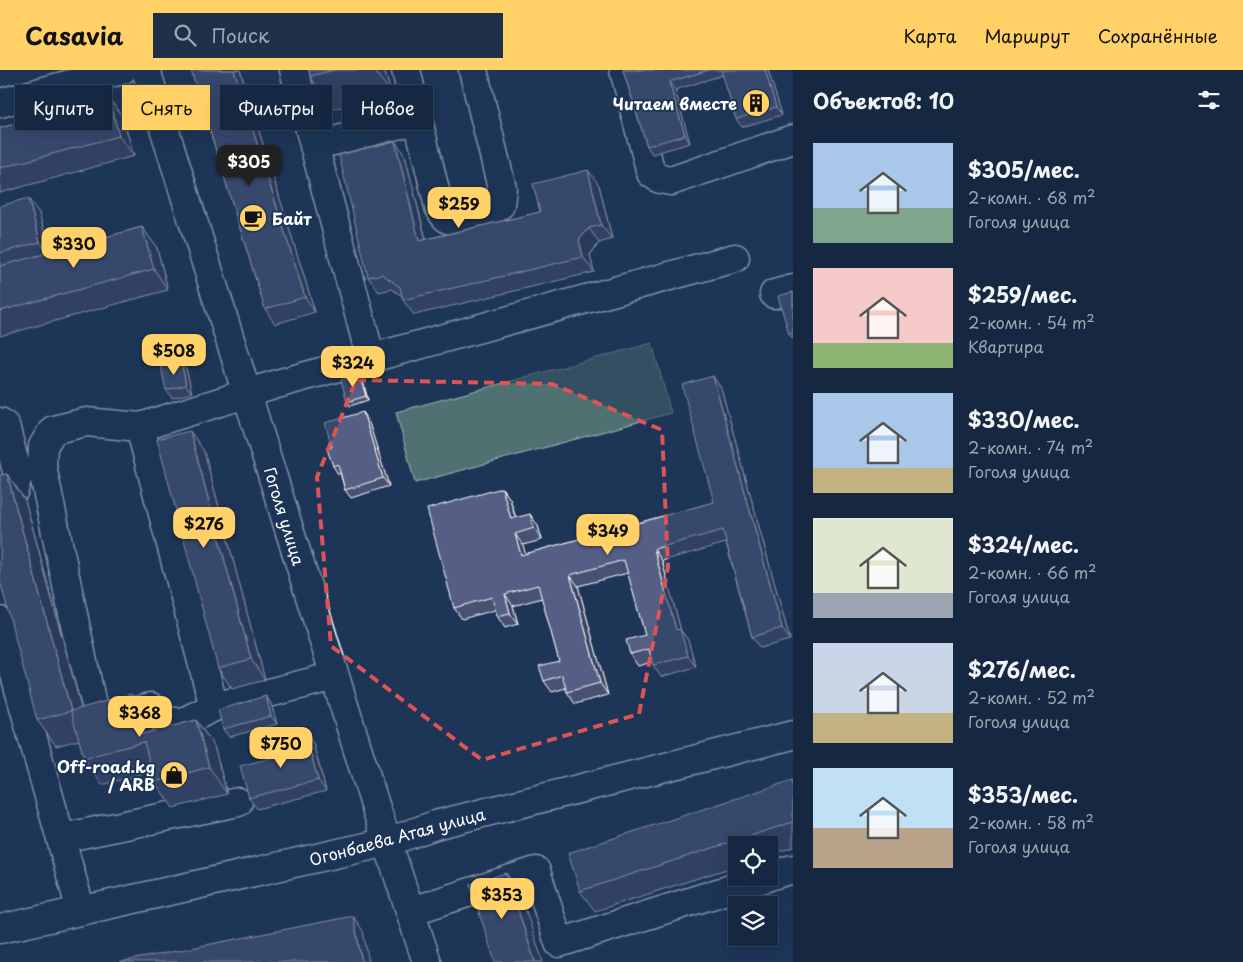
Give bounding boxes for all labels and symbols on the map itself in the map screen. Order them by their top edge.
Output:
building icon: Читаем вместе [741,88,771,118]
place label: Читаем вместе [612,91,737,115]
pin: $305 [219,144,279,187]
pin: $259 [429,186,489,229]
cafe icon: Байт [238,203,268,233]
place label: Байт [272,206,312,230]
pin: $330 [44,226,104,269]
pin: $508 [144,334,204,376]
pin: $324 [323,346,383,388]
street label: Гоголя улица [259,464,311,568]
pin: $276 [174,506,234,549]
pin: $349 [578,514,638,556]
pin: $368 [110,696,170,738]
pin: $750 [251,726,311,769]
place label: Off-road.kg / ARB [57,754,155,796]
shop icon: Off-road.kg / ARB [159,760,189,790]
street label: Огонбаева Атая улица [306,801,488,871]
pin: $353 [472,878,532,920]

